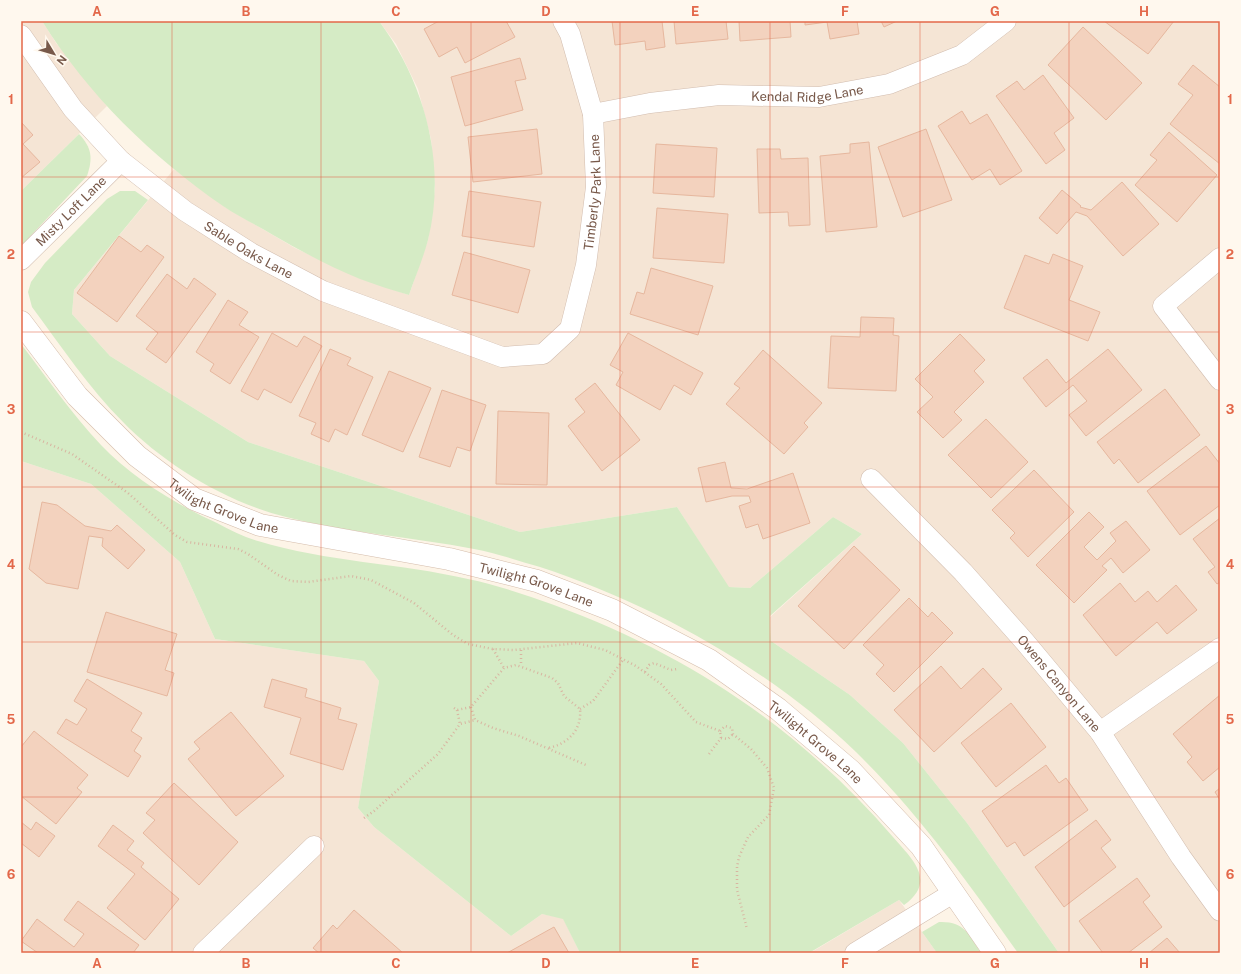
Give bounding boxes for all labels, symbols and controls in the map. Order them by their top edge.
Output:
text: A [92,4,102,19]
text: B [242,4,251,19]
text: C [391,4,401,19]
text: D [541,4,551,19]
text: E [691,4,699,19]
text: F [841,4,849,19]
text: G [990,4,1000,19]
text: H [1139,4,1149,19]
north arrow [34,34,74,74]
text: N [55,53,69,67]
street label: Kendal Ridge Lane [751,81,865,105]
text: 1 [8,92,14,107]
text: 1 [1227,92,1233,107]
street label: Timberly Park Lane [580,134,604,251]
street label: Misty Loft Lane [32,173,109,249]
street label: Sable Oaks Lane [201,218,296,281]
text: 2 [7,247,15,262]
text: 2 [1226,247,1234,262]
text: 3 [7,402,16,417]
text: 3 [1226,402,1235,417]
street label: Twilight Grove Lane [166,475,280,536]
text: 4 [7,557,16,572]
text: 4 [1226,557,1235,572]
street label: Twilight Grove Lane [478,559,596,610]
street label: Owens Canyon Lane [1015,632,1104,735]
street label: Twilight Grove Lane [766,697,866,786]
text: 5 [7,712,16,727]
text: 5 [1226,712,1235,727]
text: 6 [7,867,16,882]
text: 6 [1226,867,1235,882]
text: A [92,956,102,971]
text: B [242,956,251,971]
text: C [391,956,401,971]
text: D [541,956,551,971]
text: E [691,956,699,971]
text: F [841,956,849,971]
text: G [990,956,1000,971]
text: H [1139,956,1149,971]

